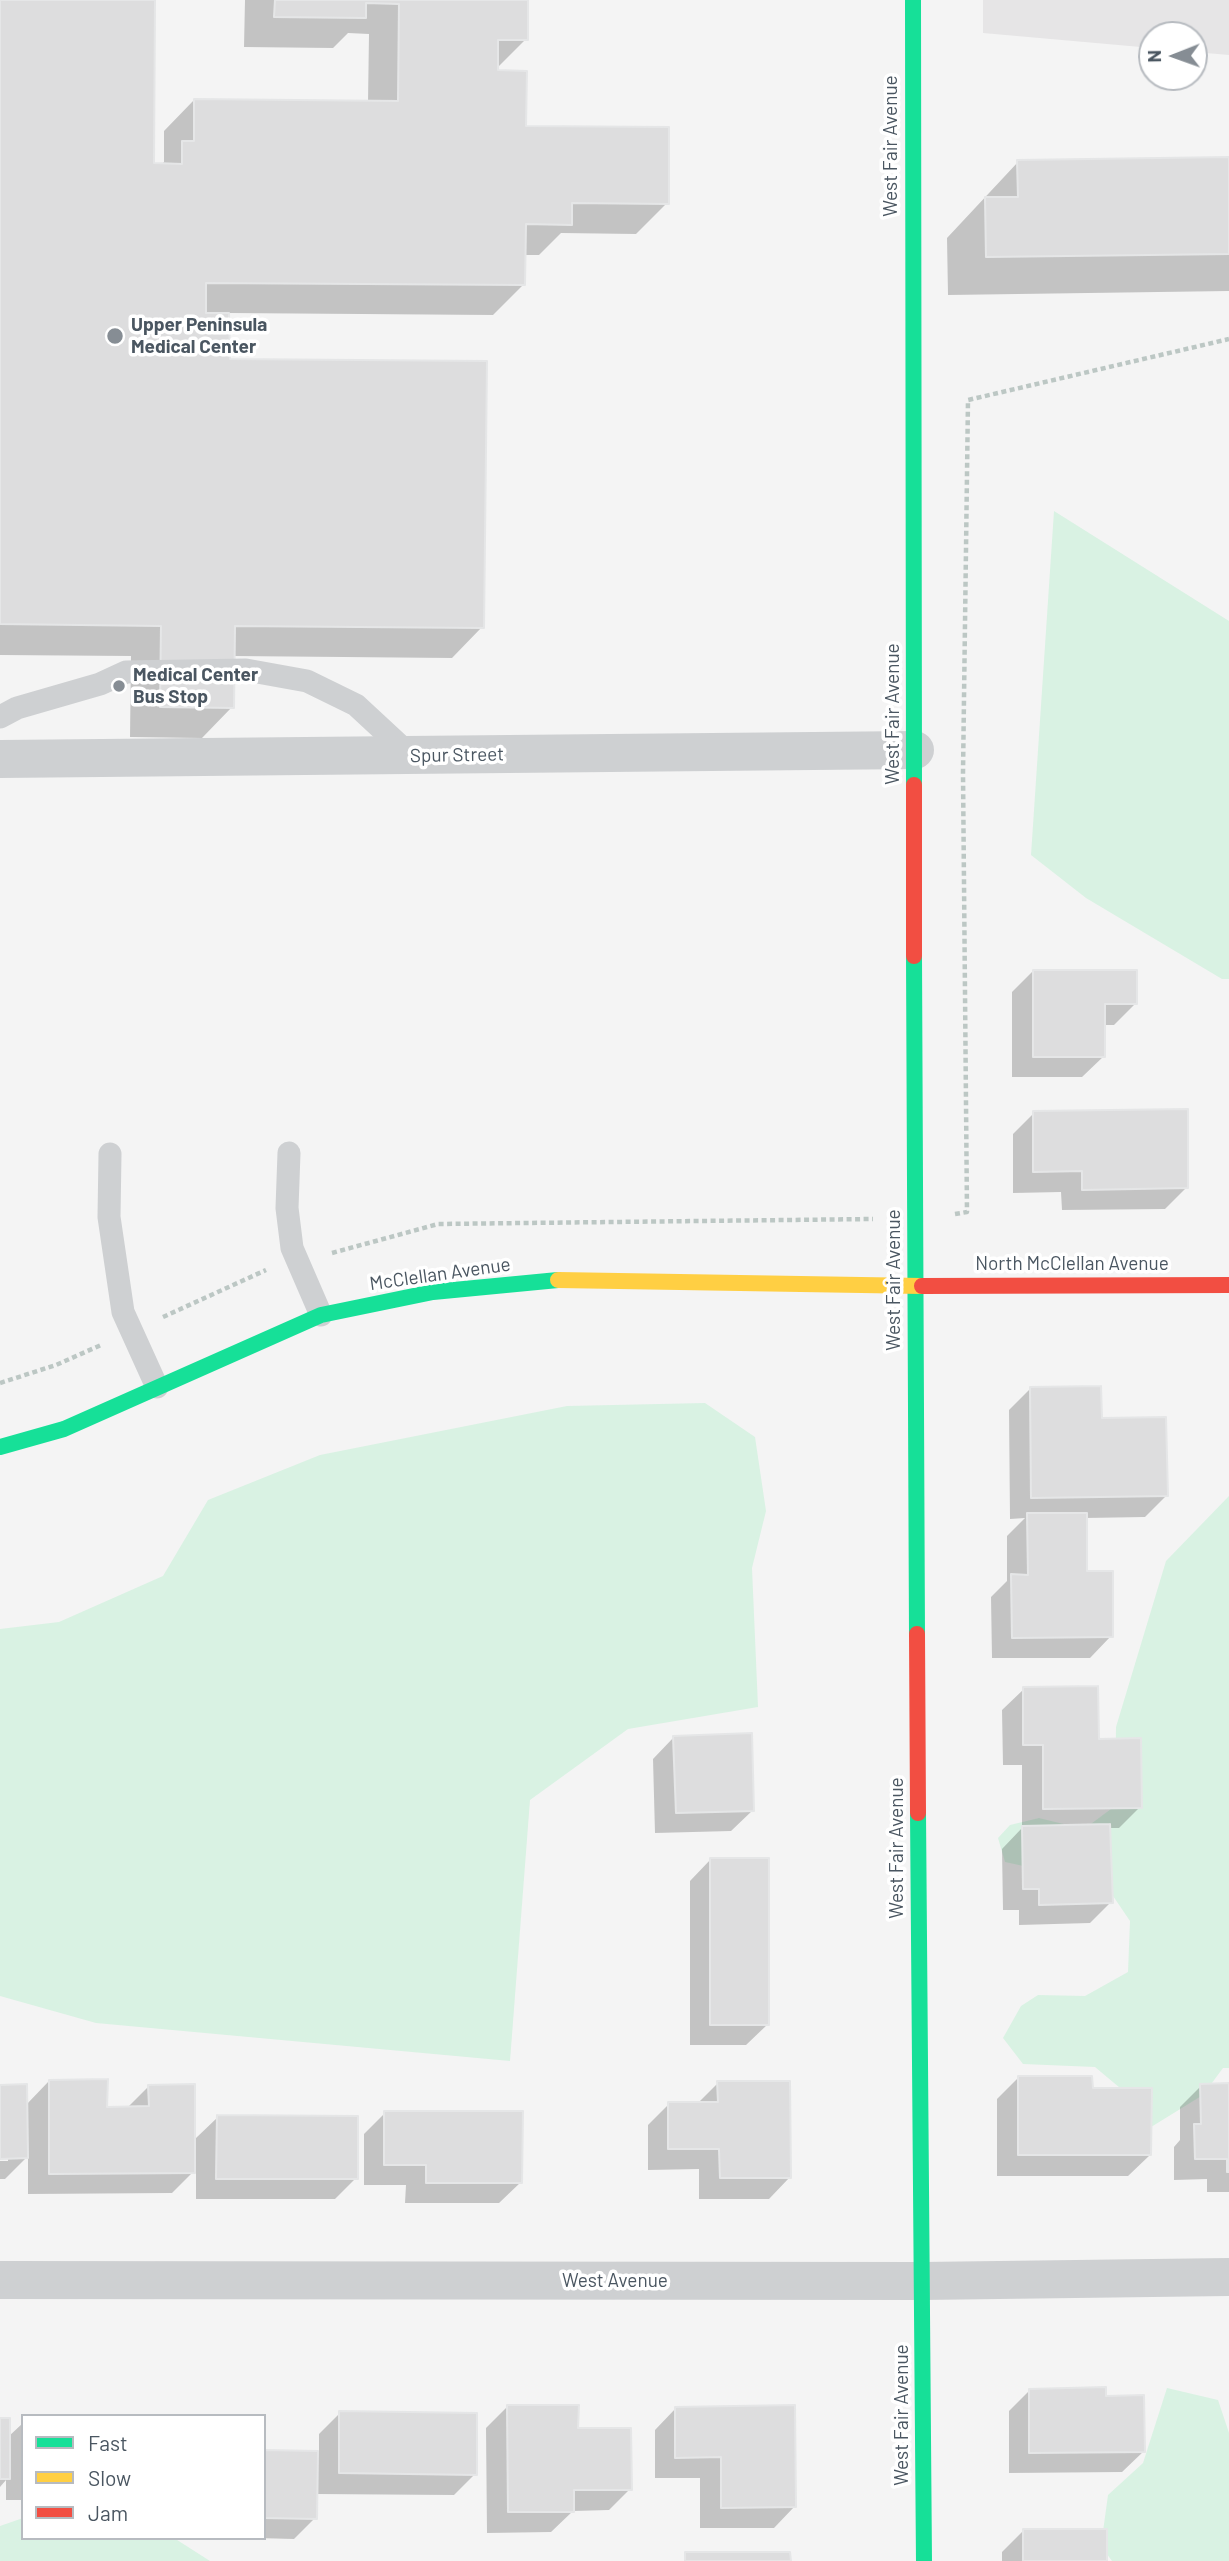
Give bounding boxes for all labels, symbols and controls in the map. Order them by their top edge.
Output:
north arrow [1138,21,1208,91]
text: N [1142,50,1165,63]
street label: West Fair Avenue [880,75,902,217]
place label: Upper Peninsula Medical Center [131,314,267,358]
marker: Upper Peninsula Medical Center [105,326,125,346]
street label: West Fair Avenue [882,643,904,785]
place label: Medical Center Bus Stop [133,664,258,708]
marker: Medical Center Bus Stop [111,678,127,694]
street label: Spur Street [410,743,504,767]
street label: West Fair Avenue [883,1209,905,1351]
street label: McClellan Avenue [368,1253,512,1295]
street label: North McClellan Avenue [975,1253,1169,1275]
street label: West Fair Avenue [886,1777,908,1919]
street label: West Avenue [562,2270,668,2292]
street label: West Fair Avenue [891,2344,913,2486]
legend [21,2414,266,2540]
text: Fast [88,2430,128,2455]
text: Slow [88,2465,131,2490]
text: Jam [88,2500,128,2525]

